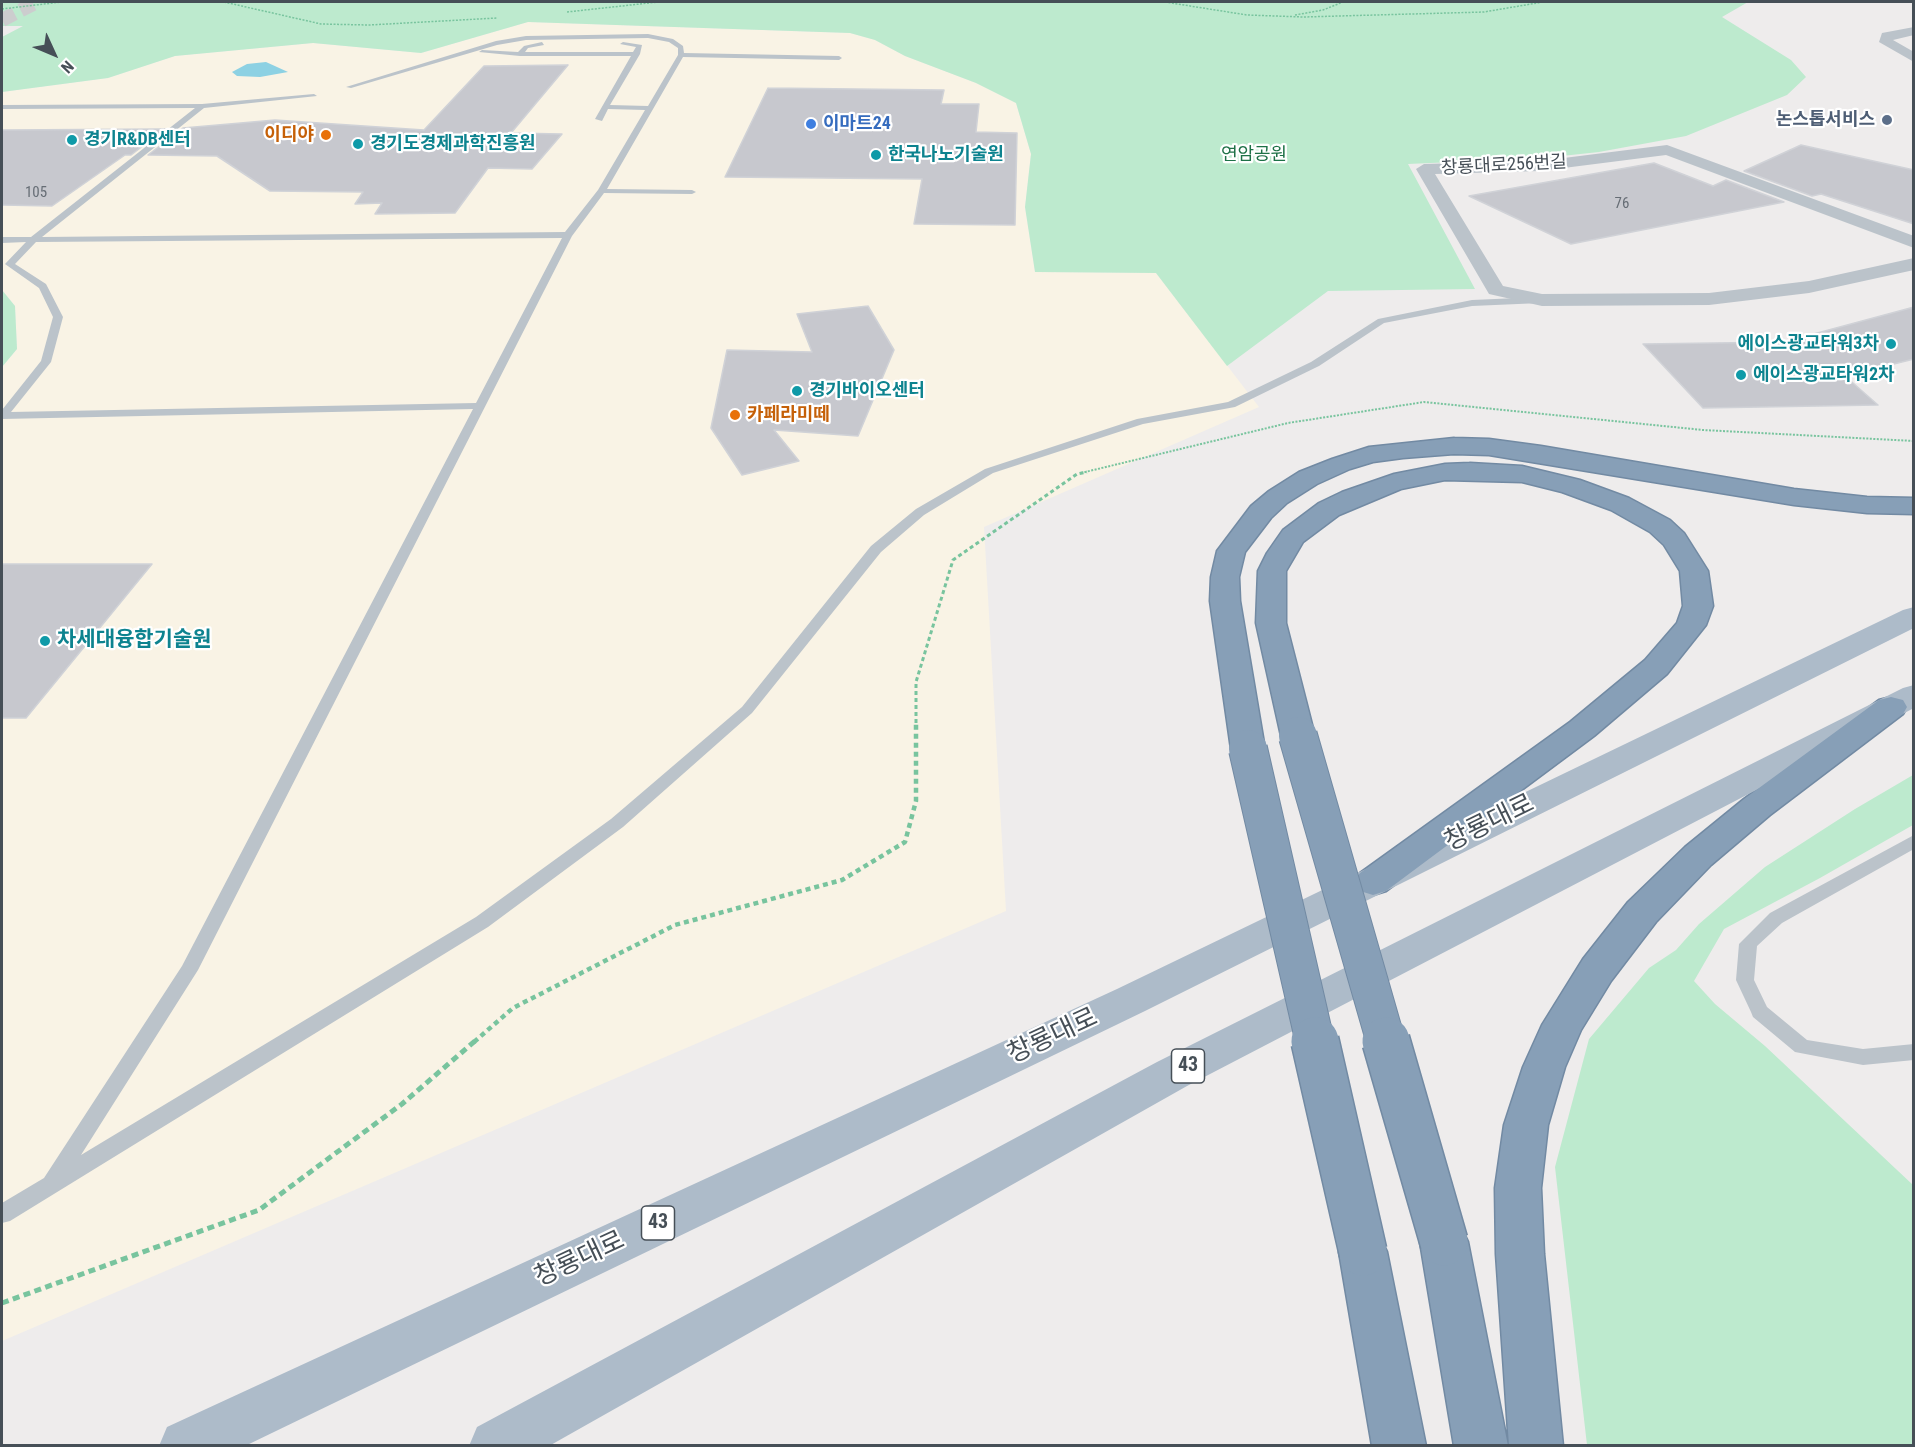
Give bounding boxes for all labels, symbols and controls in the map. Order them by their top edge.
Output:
north arrow [24,24,84,84]
text: N [57,57,78,77]
place label: 논스톱서비스 [1776,109,1875,131]
place label: 이마트24 [823,113,891,135]
marker: 논스톱서비스 [1880,113,1894,127]
marker: 이마트24 [804,117,818,131]
place label: 이디야 [264,124,314,146]
marker: 이디야 [319,128,333,142]
place label: 경기R&DB센터 [84,129,191,151]
marker: 경기R&DB센터 [65,133,79,147]
place label: 경기도경제과학진흥원 [370,133,536,155]
marker: 경기도경제과학진흥원 [351,137,365,151]
place label: 한국나노기술원 [888,144,1004,166]
park label: 연암공원 [1221,144,1287,166]
marker: 한국나노기술원 [869,148,883,162]
street label: 창룡대로256번길 [1441,152,1567,180]
house number: 105 [25,184,47,202]
house number: 76 [1615,195,1629,213]
place label: 에이스광교타워3차 [1737,333,1879,355]
marker: 에이스광교타워3차 [1884,337,1898,351]
place label: 에이스광교타워2차 [1753,364,1895,386]
marker: 에이스광교타워2차 [1734,368,1748,382]
place label: 경기바이오센터 [809,380,925,402]
marker: 경기바이오센터 [790,384,804,398]
place label: 카페라미떼 [747,404,830,426]
marker: 카페라미떼 [728,408,742,422]
place label: 차세대융합기술원 [57,628,212,654]
marker: 차세대융합기술원 [38,634,52,648]
street label: 창룡대로 [1440,789,1540,859]
street label: 창룡대로 [1003,1003,1103,1071]
road number: 43 [1172,1049,1204,1083]
road number: 43 [642,1206,674,1240]
street label: 창룡대로 [530,1226,630,1294]

